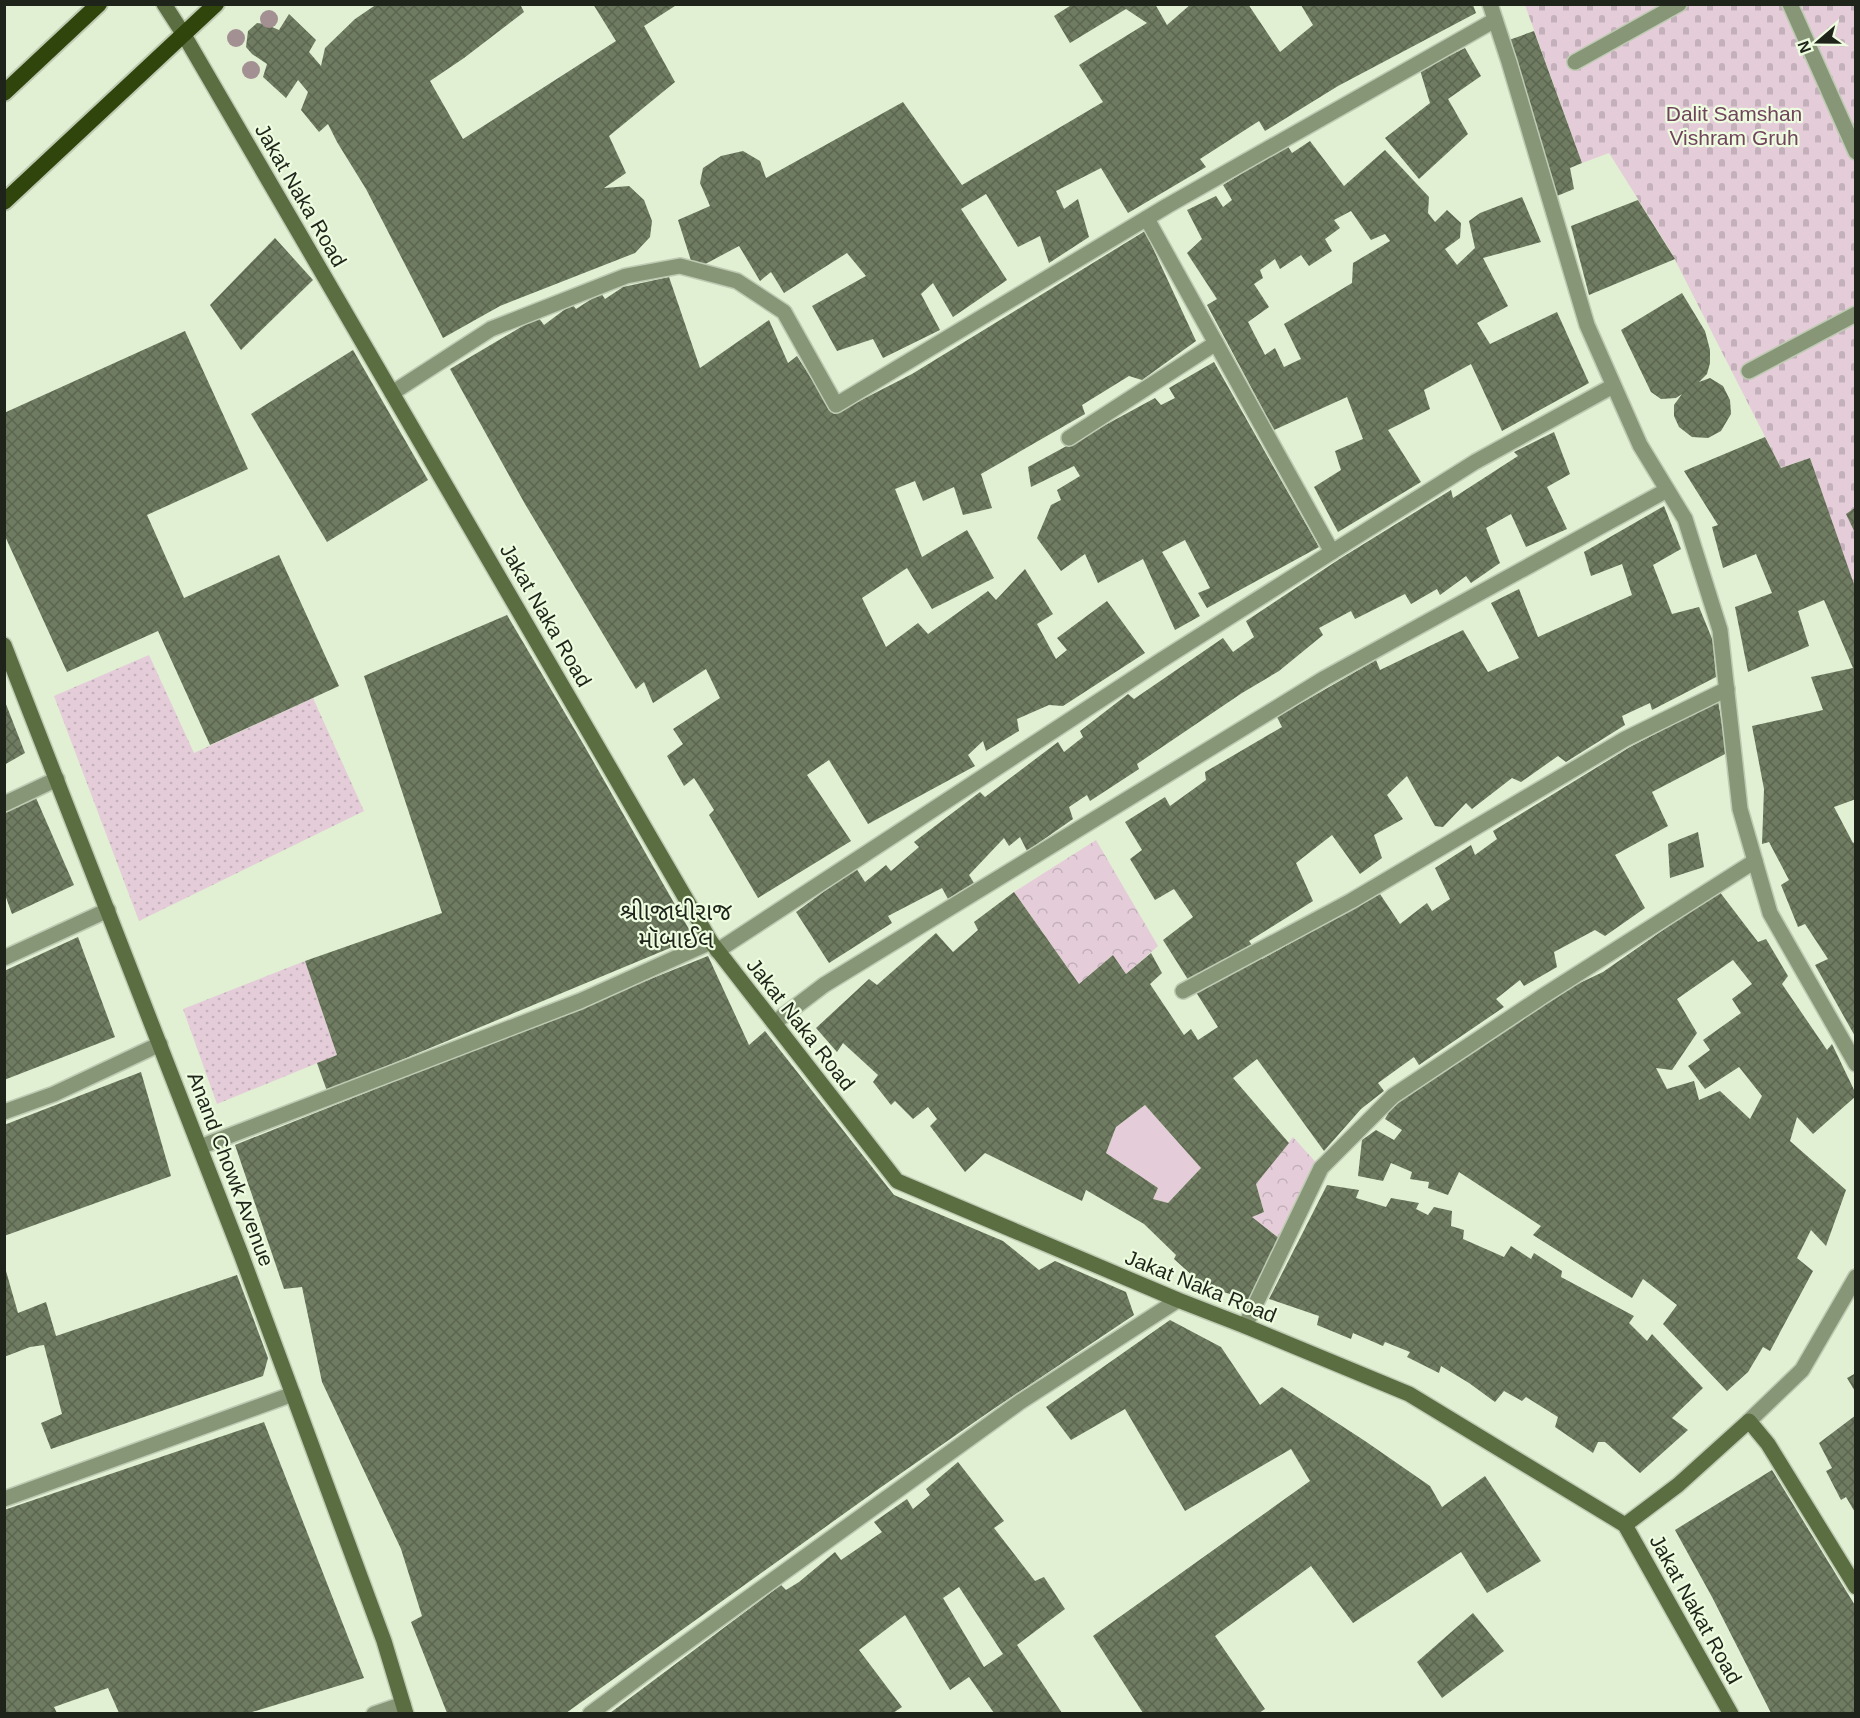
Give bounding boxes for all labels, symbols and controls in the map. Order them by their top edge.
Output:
north arrow [1788,12,1848,72]
text: N [1794,39,1814,55]
park label: Dalit Samshan Vishram Gruh [1666,102,1802,149]
street label: Jakat Naka Road [251,119,351,271]
street label: Jakat Naka Road [496,539,596,691]
district label: શ્રીાજાધીરાજ મૉબાઈલ [620,898,732,953]
street label: Jakat Naka Road [742,953,860,1095]
street label: Anand Chowk Avenue [183,1069,279,1269]
street label: Jakat Naka Road [1122,1245,1280,1327]
street label: Jakat Nakat Road [1645,1530,1747,1688]

